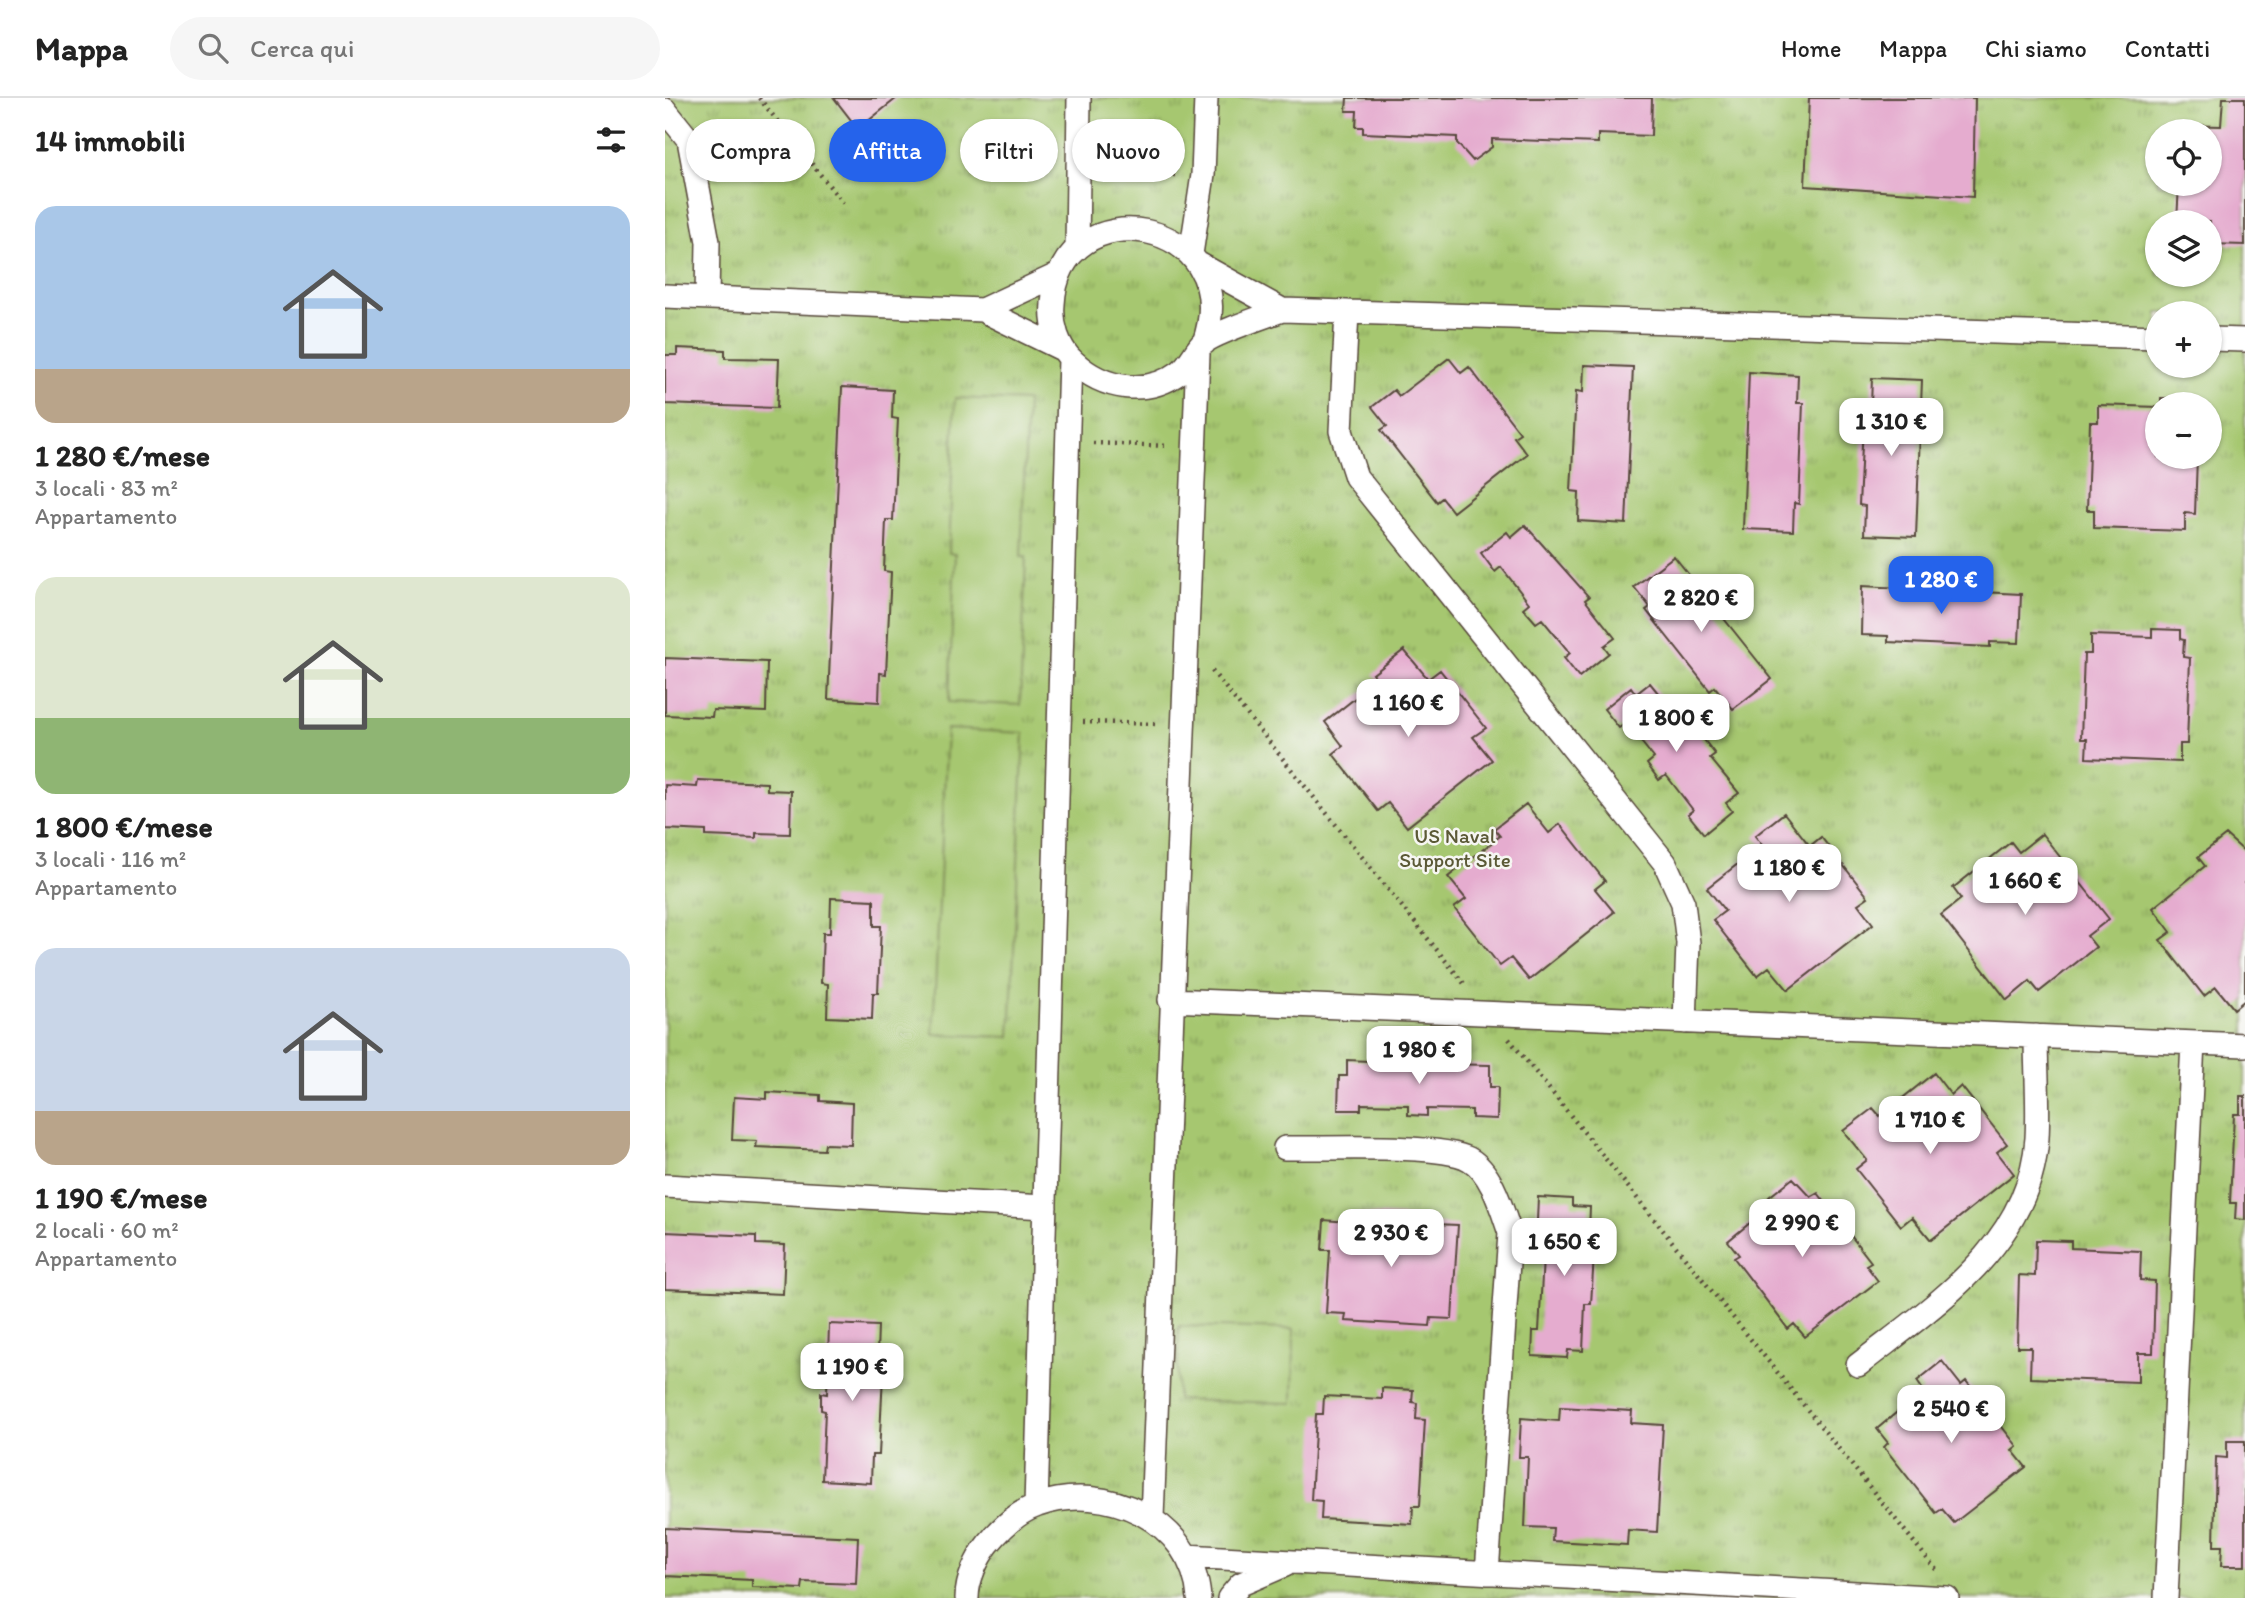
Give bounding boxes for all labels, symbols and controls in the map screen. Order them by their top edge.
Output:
search box [170,17,660,80]
text: Mappa [35,29,128,68]
icon: search [194,29,232,67]
text: Cerca qui [250,32,354,64]
text: Home [1781,34,1841,63]
text: Mappa [1879,34,1947,63]
text: Chi siamo [1985,34,2087,63]
text: Contatti [2125,34,2210,63]
chip: Compra [686,119,815,182]
chip: Affitta [829,119,946,182]
chip: Filtri [960,119,1058,182]
chip: Nuovo [1072,119,1185,182]
map controls [2145,119,2222,469]
button: locate [2145,119,2222,196]
icon: filters [592,121,630,159]
text: 14 immobili [35,122,185,159]
button: layers [2145,210,2222,287]
icon: home [270,251,396,377]
button: + [2145,301,2222,378]
button: − [2145,392,2222,469]
pin: 1 310 € [1826,398,1956,458]
text: 1 310 € [1855,407,1927,435]
text: 1 280 €/mese [35,437,210,474]
text: 3 locali · 83 m² [35,474,178,502]
text: Appartamento [35,502,177,530]
pin: 1 280 € [1876,556,2006,616]
text: 1 280 € [1904,565,1978,593]
pin: 2 820 € [1636,574,1766,634]
text: 2 820 € [1664,583,1738,611]
icon: home [270,622,396,748]
pin: 1 160 € [1343,680,1473,739]
text: 1 160 € [1372,688,1444,716]
pin: 1 800 € [1611,694,1741,754]
text: 1 800 € [1638,703,1714,731]
text: 1 800 €/mese [35,808,213,845]
park label: US Naval Support Site [1399,823,1511,872]
pin: 1 180 € [1724,844,1854,904]
text: 3 locali · 116 m² [35,845,186,873]
text: 1 180 € [1753,853,1825,881]
pin: 1 660 € [1960,858,2090,917]
text: 1 660 € [1989,866,2061,894]
text: Appartamento [35,873,177,901]
icon: home [270,993,396,1119]
pin: 1 980 € [1354,1026,1484,1086]
text: 1 980 € [1383,1035,1455,1063]
pin: 1 710 € [1865,1096,1995,1156]
text: 1 710 € [1895,1105,1965,1133]
text: 1 190 €/mese [35,1179,207,1216]
pin: 2 990 € [1737,1200,1867,1259]
text: 2 990 € [1765,1208,1839,1236]
pin: 2 930 € [1326,1210,1456,1269]
text: 2 locali · 60 m² [35,1216,179,1244]
text: 2 930 € [1354,1218,1428,1246]
pin: 1 650 € [1499,1218,1629,1278]
text: 1 650 € [1528,1227,1600,1255]
text: Appartamento [35,1244,177,1272]
pin: 1 190 € [787,1344,917,1403]
text: 1 190 € [816,1352,888,1380]
pin: 2 540 € [1886,1386,2016,1445]
text: 2 540 € [1913,1394,1989,1422]

